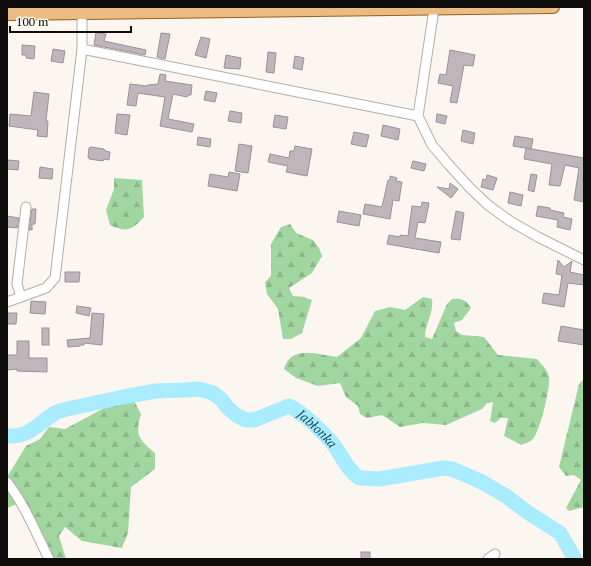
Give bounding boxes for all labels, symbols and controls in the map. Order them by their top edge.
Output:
scale bar [10,8,131,34]
text: 100 m [16,14,49,29]
water label: Jabłonka [293,404,341,452]

